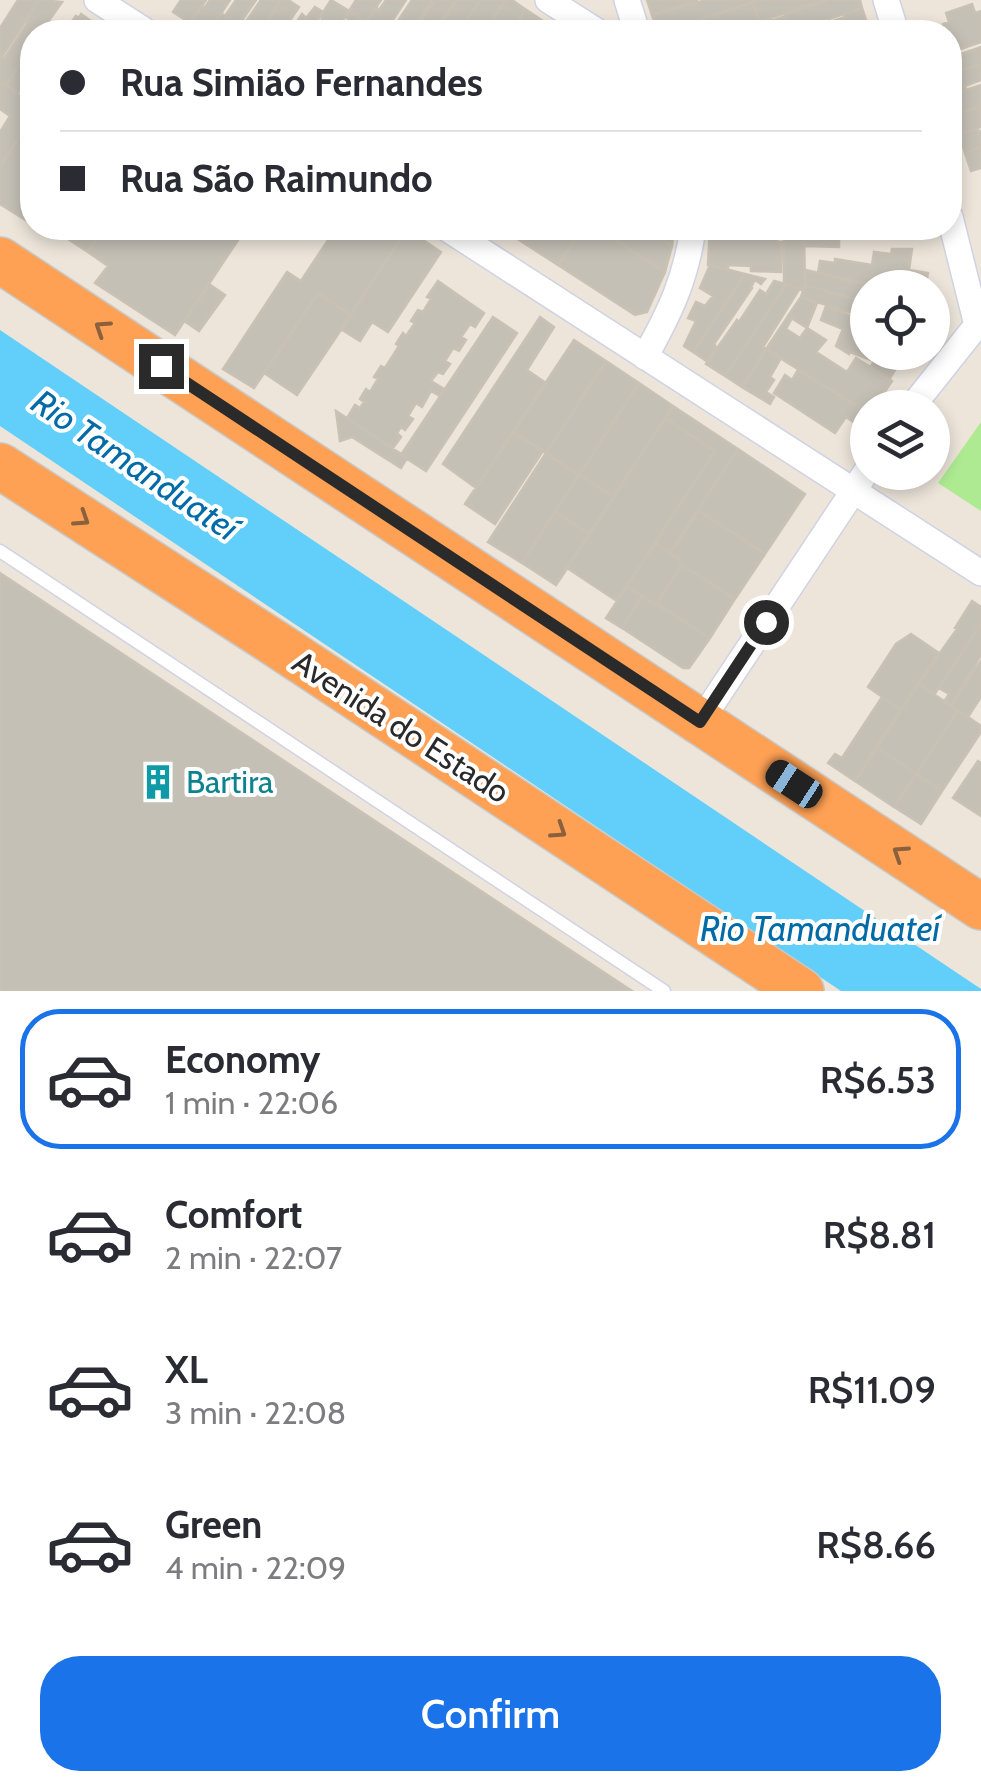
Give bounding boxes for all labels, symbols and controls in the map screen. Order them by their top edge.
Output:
text: Rua Simião Fernandes [120,59,483,106]
text: Rua São Raimundo [120,155,433,202]
map controls [850,270,950,490]
button: locate [850,270,950,370]
one-way arrow [95,321,113,340]
route end [139,344,184,389]
water label: Rio Tamanduateí [24,380,249,551]
button: layers [850,390,950,490]
one-way arrow [71,506,89,525]
route start [744,600,789,645]
street label: Avenida do Estado [286,642,517,811]
car [761,755,827,813]
place label: Bartira [186,762,274,801]
building icon: Bartira [139,763,177,801]
one-way arrow [547,819,566,837]
one-way arrow [892,847,910,866]
water label: Rio Tamanduateí [700,907,942,950]
icon: car [45,1034,135,1124]
text: Economy [165,1036,320,1083]
text: R$6.53 [820,1056,936,1103]
text: 1 min · 22:06 [165,1083,338,1122]
icon: car [45,1189,135,1279]
text: Comfort [165,1191,302,1238]
text: R$8.81 [823,1211,936,1258]
text: 2 min · 22:07 [165,1238,342,1277]
icon: car [45,1344,135,1434]
text: XL [165,1346,208,1393]
text: R$11.09 [808,1366,936,1413]
text: 3 min · 22:08 [165,1393,346,1432]
icon: car [45,1499,135,1589]
text: Green [165,1501,262,1548]
text: R$8.66 [816,1521,936,1568]
text: 4 min · 22:09 [165,1548,346,1587]
button: Confirm [40,1656,941,1771]

